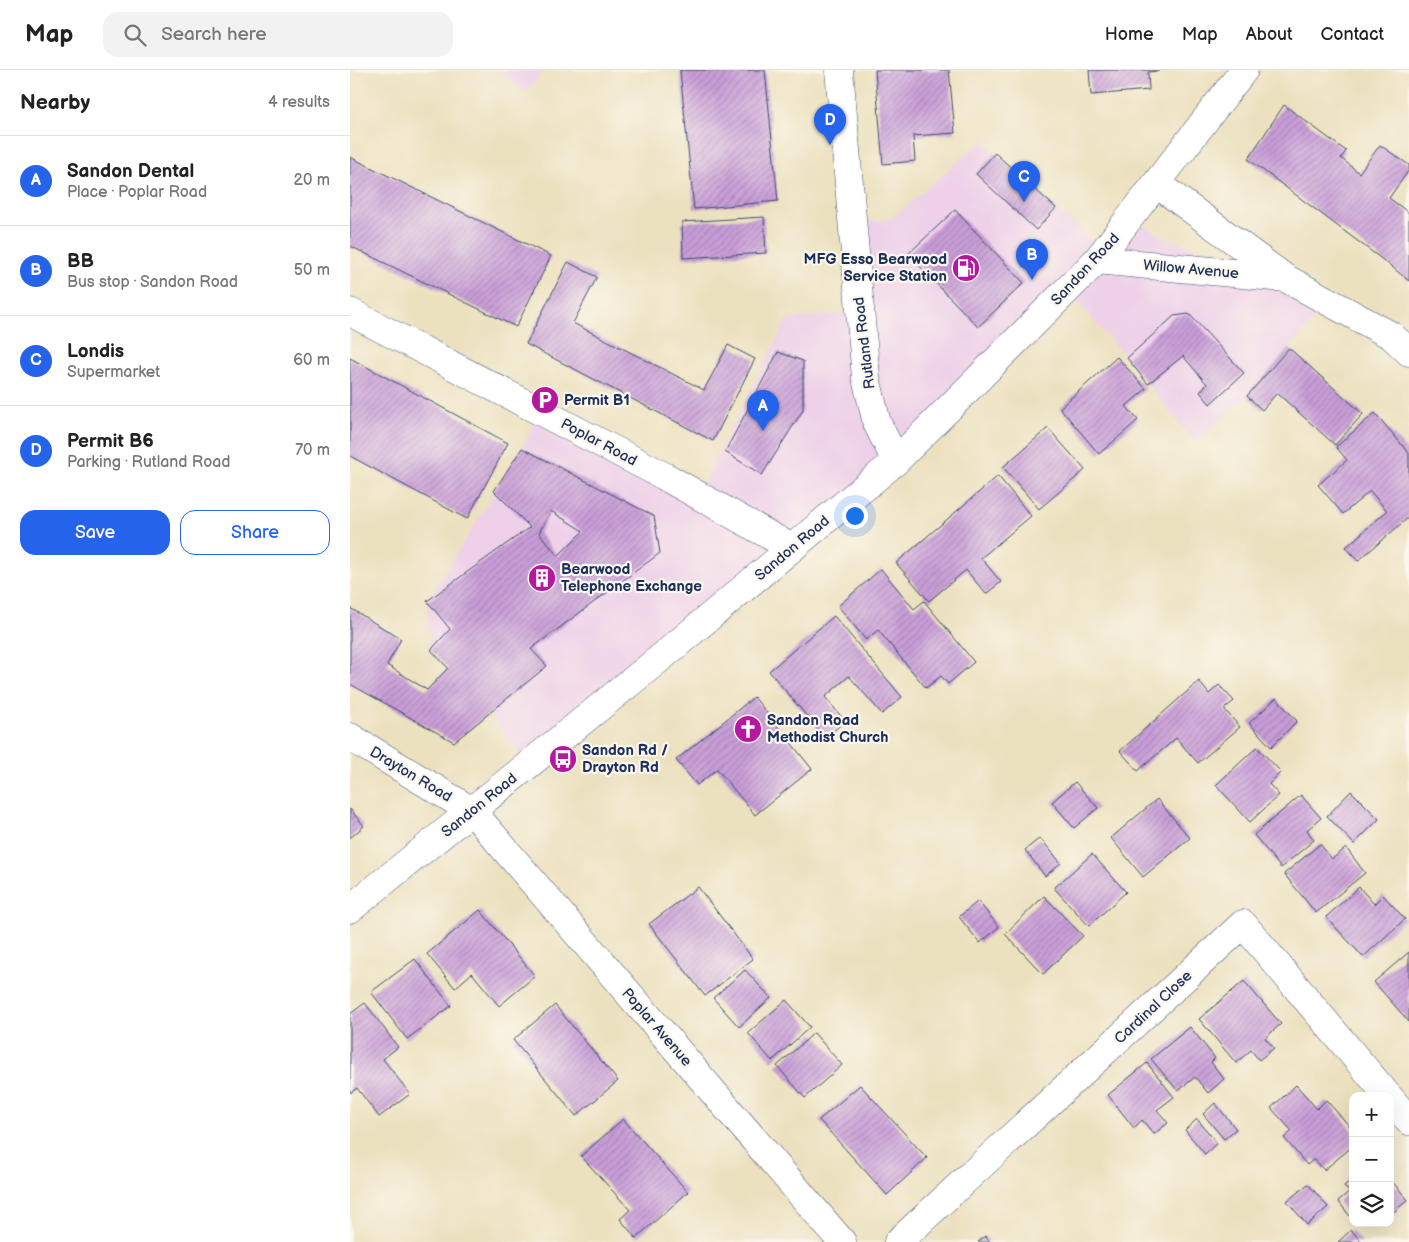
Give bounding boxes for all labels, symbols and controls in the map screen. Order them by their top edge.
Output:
search box [103,12,453,57]
text: Map [25,20,73,49]
icon: search [121,21,149,49]
text: Search here [161,23,267,46]
text: Home [1105,24,1154,45]
text: Map [1182,24,1218,45]
text: About [1246,24,1293,45]
text: Contact [1321,24,1384,45]
text: Nearby [20,90,90,115]
text: 4 results [268,93,330,112]
pin: D [814,104,846,145]
text: Sandon Dental [67,160,194,183]
pin: C [1008,161,1040,202]
text: A [31,171,41,190]
text: 20 m [294,171,330,190]
text: Place · Poplar Road [67,183,207,202]
street label: Sandon Road [1047,229,1124,309]
pin: B [1016,239,1048,280]
text: BB [67,250,94,273]
place label: MFG Esso Bearwood Service Station [803,250,947,286]
fuel station icon: MFG Esso Bearwood Service Station [951,253,981,283]
street label: Willow Avenue [1142,256,1240,283]
text: B [30,261,42,280]
text: 50 m [294,261,330,280]
text: Bus stop · Sandon Road [67,273,238,292]
street label: Rutland Road [849,296,880,390]
text: Londis [67,340,124,363]
text: C [30,351,42,370]
text: 60 m [293,351,330,370]
text: Supermarket [67,363,160,382]
parking icon: Permit B1 [530,385,560,415]
pin: A [747,390,779,431]
place label: Permit B1 [564,391,630,410]
street label: Poplar Road [557,414,640,470]
text: Permit B6 [67,430,154,453]
text: D [30,441,42,460]
text: 70 m [295,441,330,460]
text: Parking · Rutland Road [67,453,230,472]
your location [842,503,868,529]
button: Save [20,510,170,555]
button: Share [180,510,330,555]
street label: Sandon Road [751,512,834,585]
place label: Bearwood Telephone Exchange [561,560,702,596]
building icon: Bearwood Telephone Exchange [527,563,557,593]
place label: Sandon Road Methodist Church [767,711,888,747]
church icon: Sandon Road Methodist Church [733,714,763,744]
place label: Sandon Rd / Drayton Rd [582,741,668,777]
street label: Drayton Road [366,742,455,806]
bus stop icon: Sandon Rd / Drayton Rd [548,744,578,774]
street label: Sandon Road [438,769,521,842]
street label: Cardinal Close [1110,966,1196,1048]
street label: Poplar Avenue [617,984,696,1070]
map controls [1349,1092,1394,1227]
button: + [1349,1092,1394,1137]
button: − [1349,1137,1394,1182]
button: layers [1349,1182,1394,1227]

